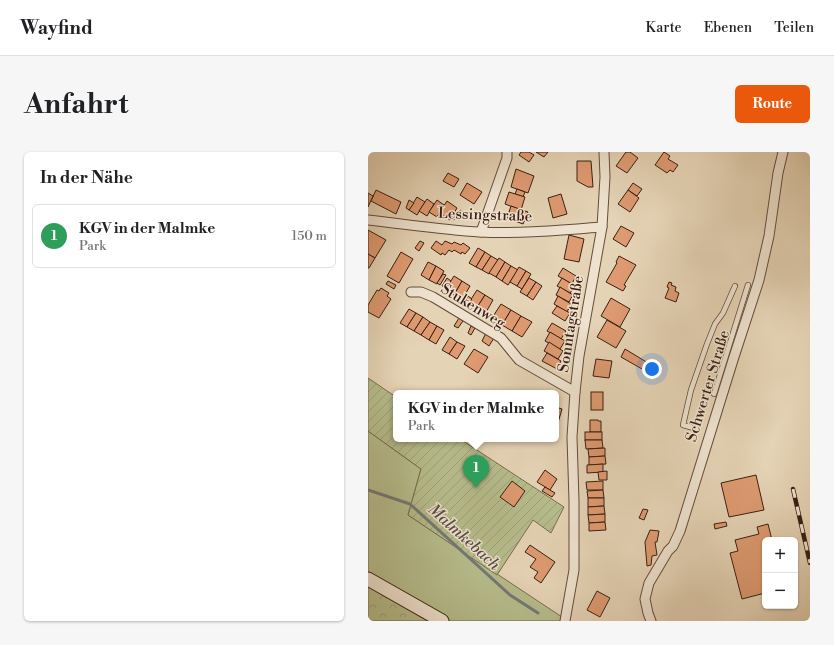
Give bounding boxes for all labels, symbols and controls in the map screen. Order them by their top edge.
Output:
text: Wayfind [20,16,93,40]
text: Karte [645,19,682,37]
text: Ebenen [704,19,752,37]
text: Teilen [774,19,814,37]
button: Route [735,85,810,123]
text: Anfahrt [24,87,128,122]
text: In der Nähe [40,167,133,189]
street label: Lessingstraße [438,204,532,226]
text: KGV in der Malmke [79,219,215,238]
text: 1 [51,228,57,244]
text: 150 m [292,228,327,244]
text: Park [79,238,106,254]
street label: Sonntagstraße [554,274,588,374]
street label: Stukenweg [437,279,509,333]
street label: Schwerter Straße [682,328,734,444]
your location [642,359,662,379]
popup [393,390,559,442]
text: KGV in der Malmke [408,399,544,418]
text: Park [408,418,435,434]
pin: 1 [463,455,489,488]
water label: Malmkebach [424,499,504,575]
map controls [762,537,798,609]
button: + [762,537,798,573]
button: − [762,573,798,609]

